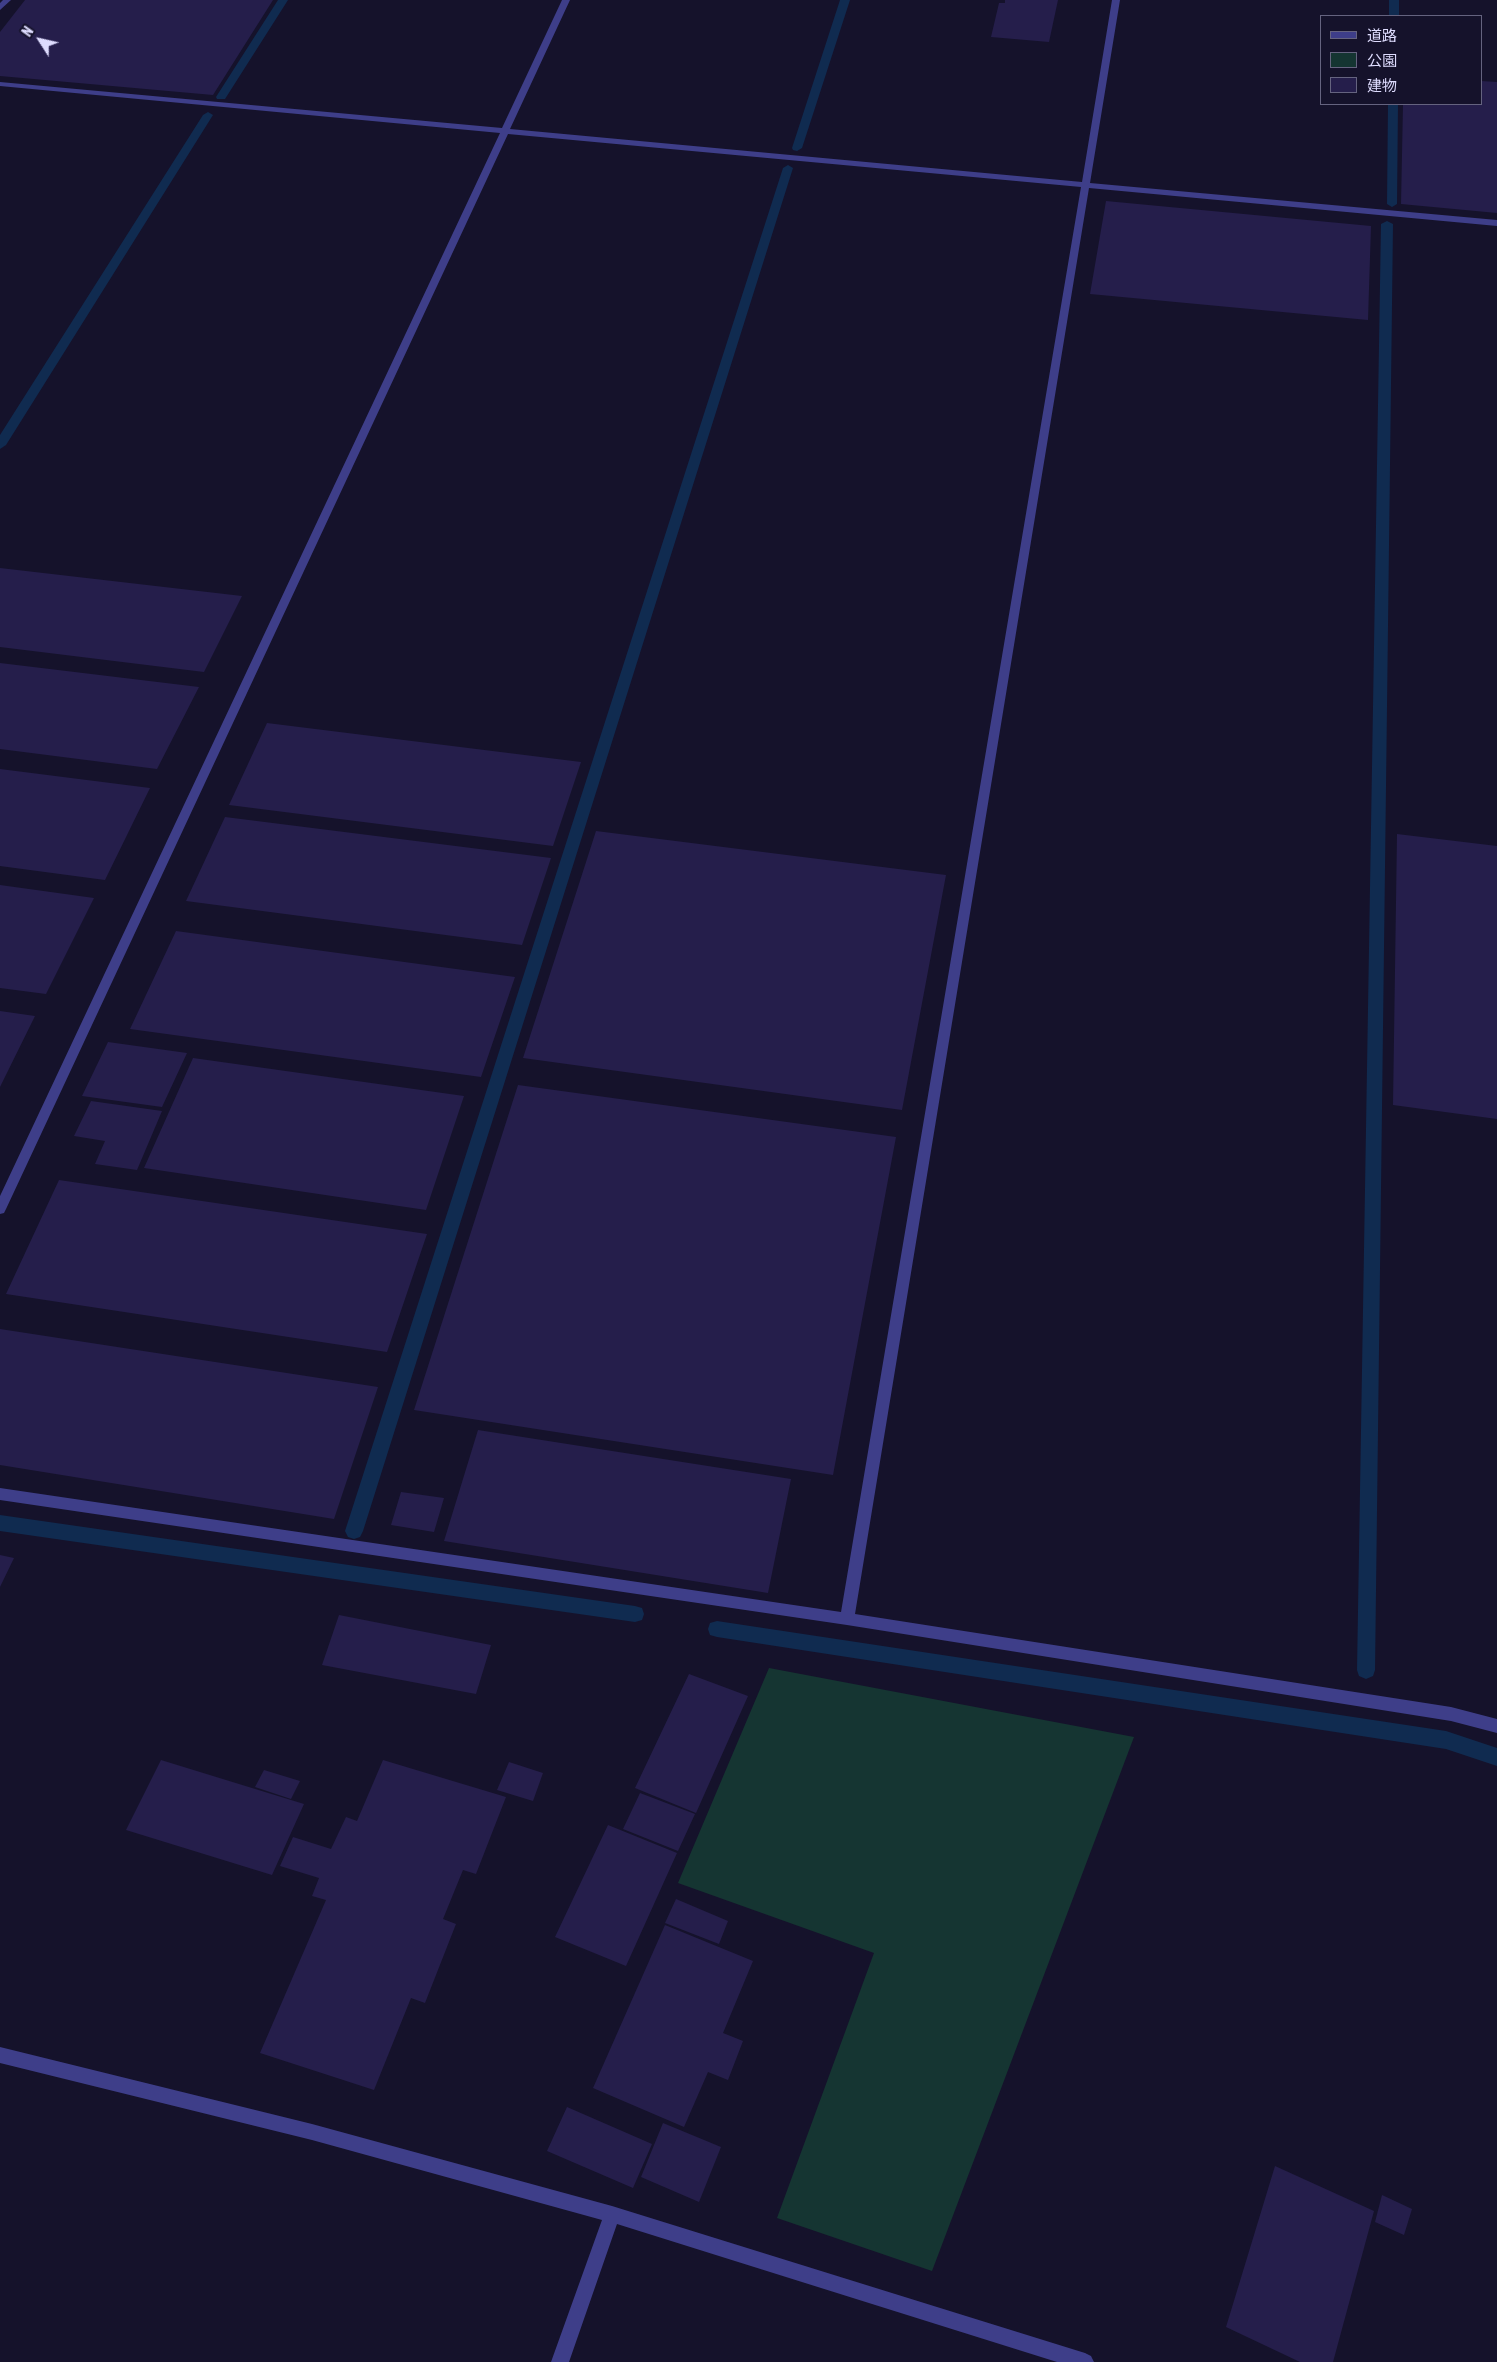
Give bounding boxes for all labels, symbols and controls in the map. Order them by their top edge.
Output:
north arrow [15,15,65,65]
legend [1320,15,1482,105]
text: N [19,23,37,39]
text: 道路 [1367,27,1397,44]
text: 公園 [1367,52,1397,69]
text: 建物 [1367,77,1397,94]

